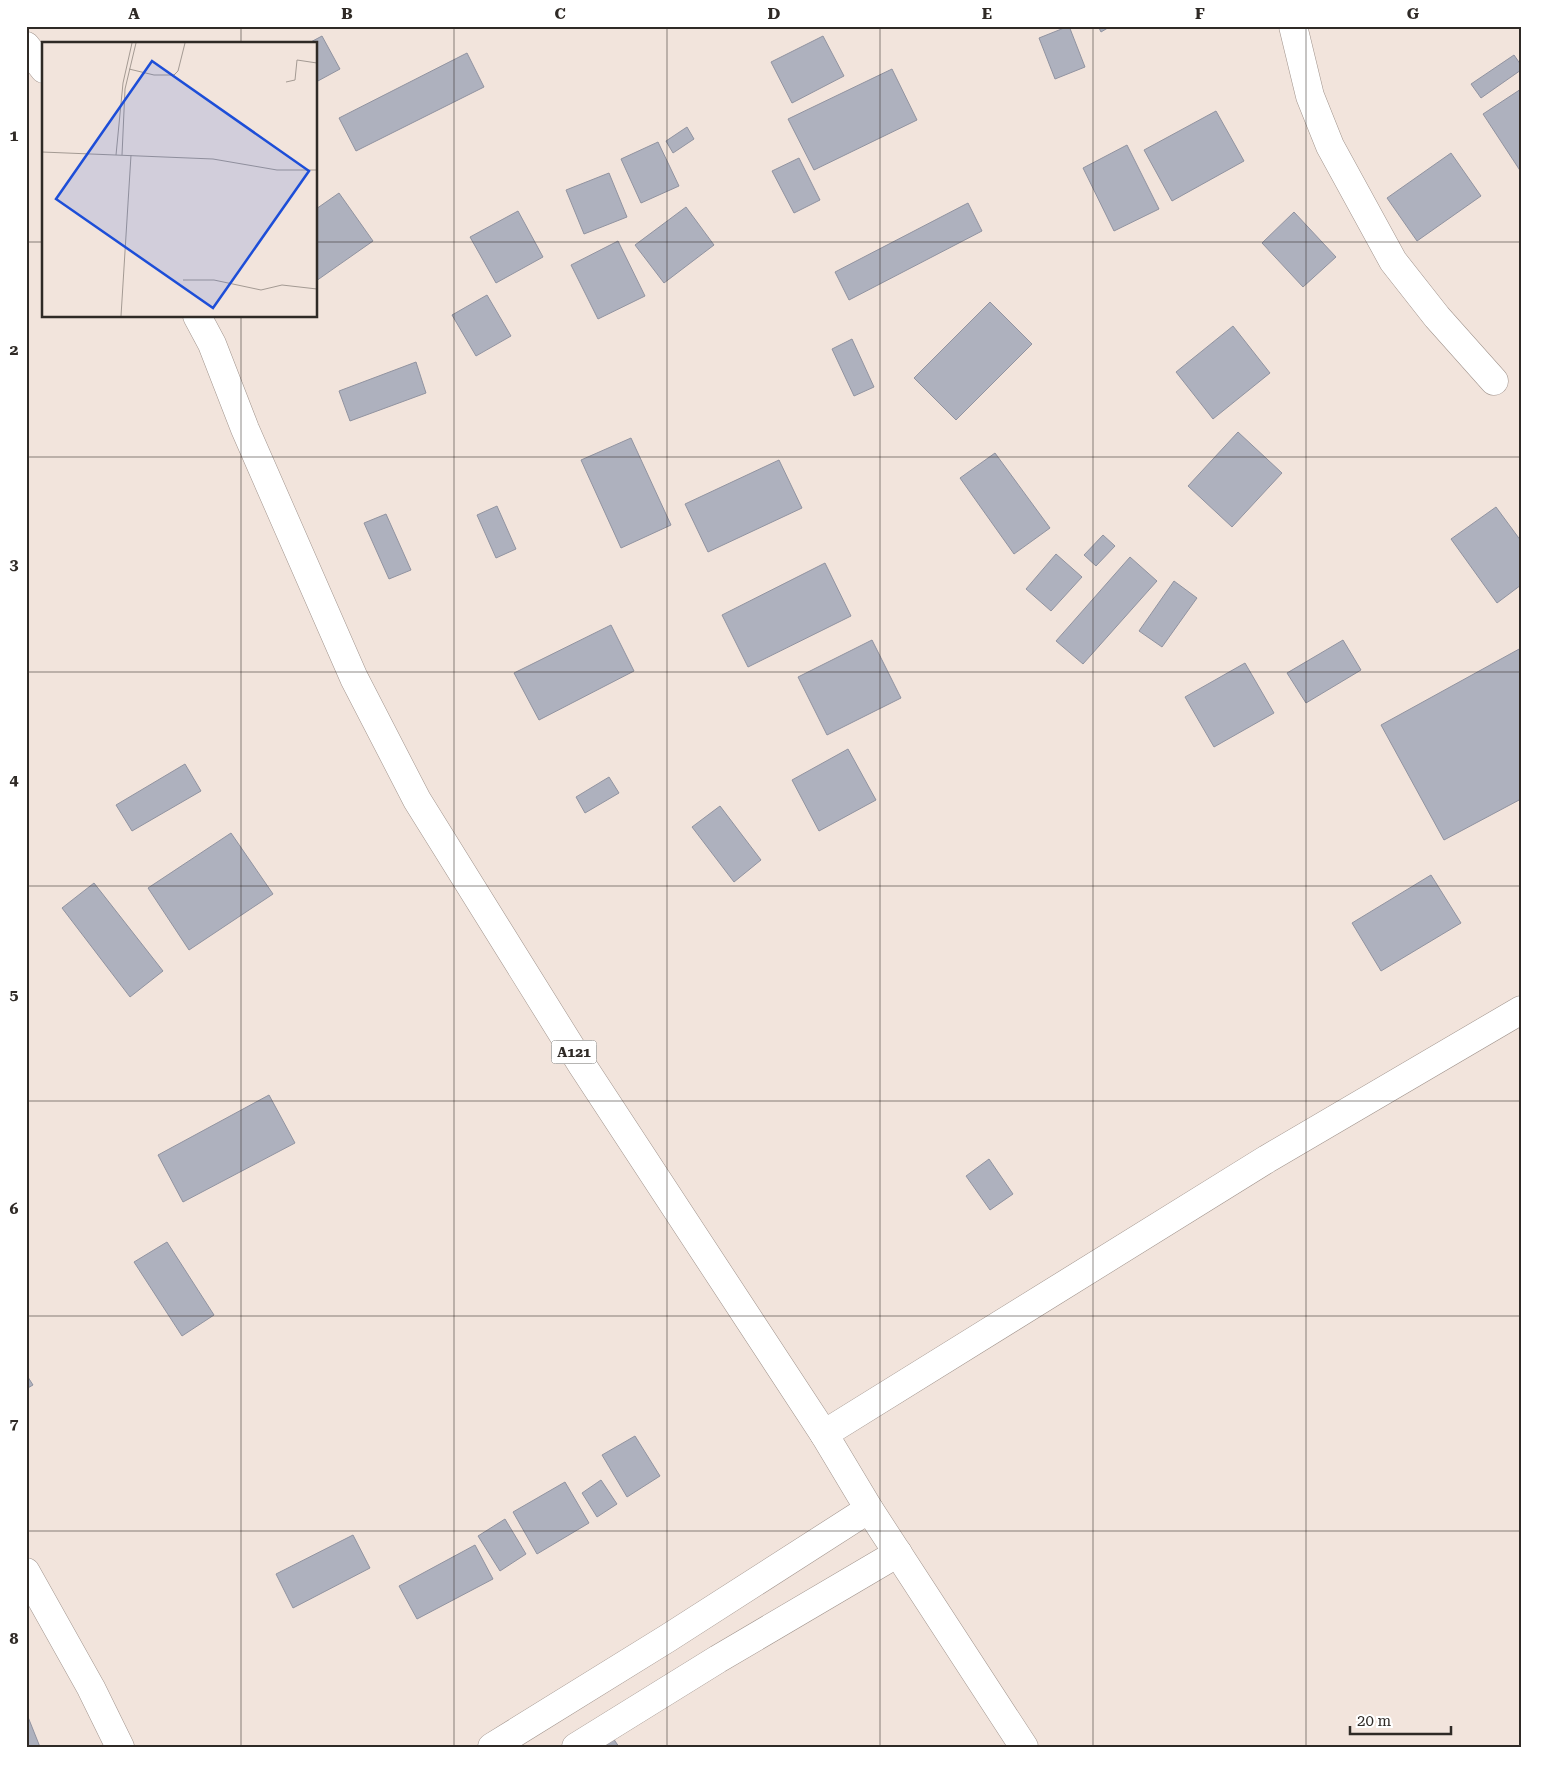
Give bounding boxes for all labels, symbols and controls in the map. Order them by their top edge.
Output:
text: A [128,4,140,23]
text: B [341,4,353,23]
text: C [554,4,566,23]
text: D [768,4,781,23]
text: E [982,4,992,23]
text: F [1195,4,1205,23]
text: G [1407,4,1420,23]
inset map [42,42,318,318]
text: 1 [10,126,19,145]
text: 2 [10,340,19,359]
text: 3 [10,555,19,574]
text: 4 [10,770,19,789]
text: 5 [10,985,19,1004]
road number: A121 [552,1040,596,1064]
text: 6 [10,1199,19,1218]
text: 7 [10,1414,19,1433]
text: 8 [10,1629,19,1648]
scale bar [1350,1703,1451,1735]
text: 20 m [1357,1712,1392,1730]

